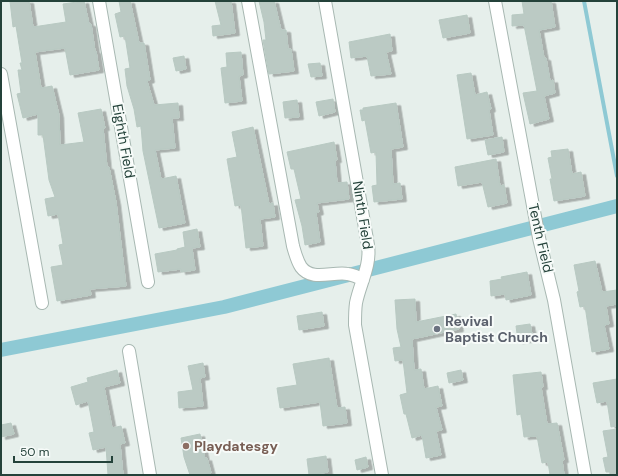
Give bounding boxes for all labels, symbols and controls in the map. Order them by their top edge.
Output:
street label: Eighth Field [109,102,139,180]
street label: Ninth Field [349,179,377,251]
street label: Tenth Field [524,202,558,274]
place label: Revival Baptist Church [445,312,548,346]
marker: Revival Baptist Church [432,324,442,334]
place label: Playdatesgy [194,437,279,455]
scale bar [14,438,112,464]
marker: Playdatesgy [181,441,191,451]
text: 50 m [20,444,49,460]

